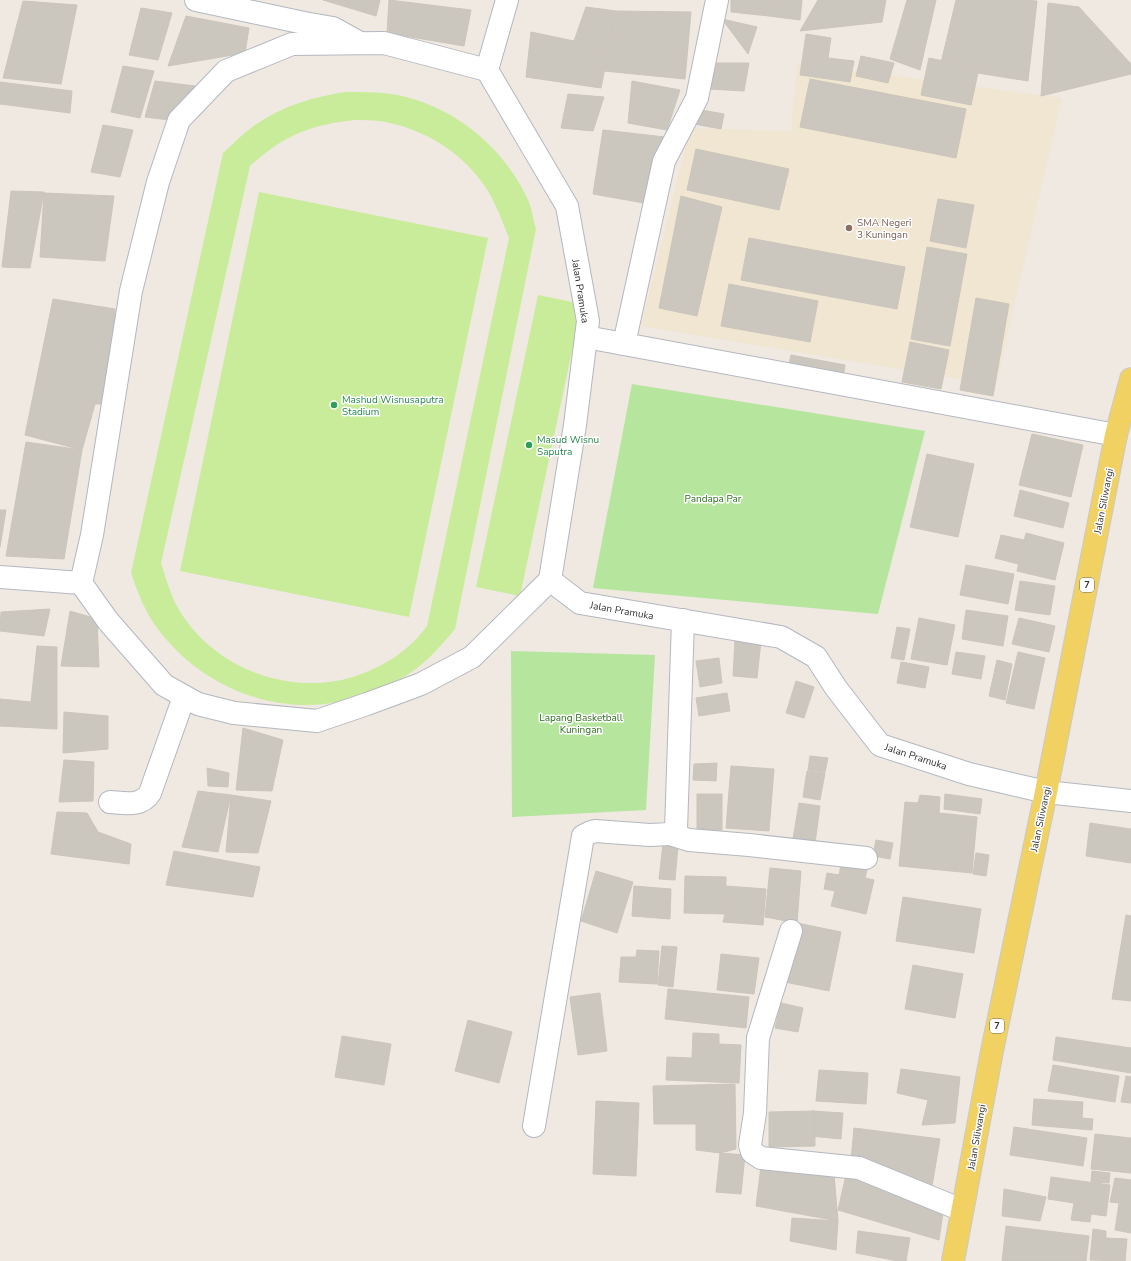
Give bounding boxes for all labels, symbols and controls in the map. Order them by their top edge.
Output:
place label: SMA Negeri 3 Kuningan [857,216,911,242]
marker: SMA Negeri 3 Kuningan [844,223,854,233]
street label: Jalan Pramuka [568,257,592,324]
place label: Mashud Wisnusaputra Stadium [342,393,444,419]
marker: Mashud Wisnusaputra Stadium [329,400,339,410]
place label: Masud Wisnu Saputra [537,433,599,459]
marker: Masud Wisnu Saputra [524,440,534,450]
street label: Jalan Siliwangi [1091,467,1117,536]
park label: Pandapa Par [685,492,742,506]
road number: 7 [1080,578,1094,592]
street label: Jalan Pramuka [588,598,655,623]
park label: Lapang Basketball Kuningan [539,711,623,737]
street label: Jalan Pramuka [882,740,949,774]
street label: Jalan Siliwangi [1027,785,1055,854]
road number: 7 [990,1019,1004,1033]
street label: Jalan Siliwangi [964,1103,990,1172]

